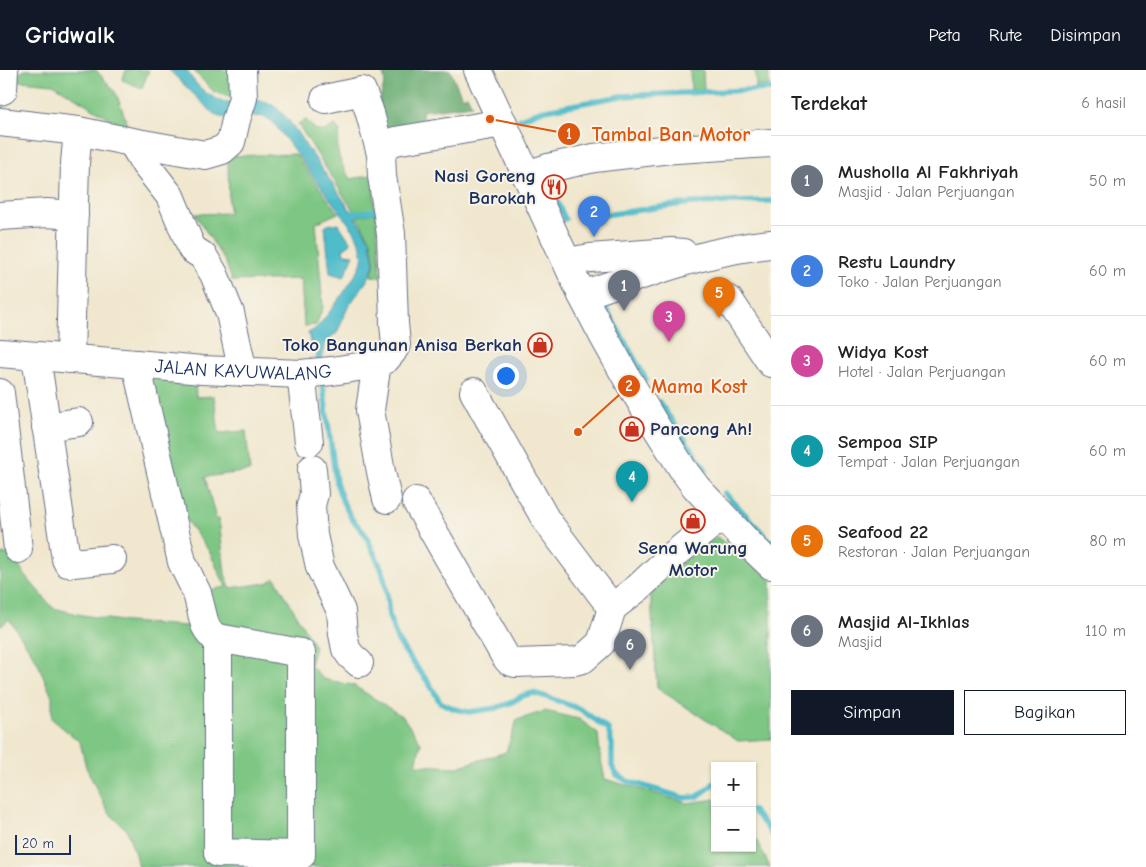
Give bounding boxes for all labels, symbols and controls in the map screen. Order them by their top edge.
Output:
text: Gridwalk [25,21,114,49]
text: Peta [928,25,961,46]
text: Rute [989,25,1022,46]
text: Disimpan [1050,25,1121,46]
text: Terdekat [791,91,867,115]
text: 6 hasil [1081,94,1126,112]
callout: Tambal Ban Motor [556,117,760,152]
text: Tambal Ban Motor [592,123,750,146]
text: 1 [566,125,572,143]
text: Musholla Al Fakhriyah [838,161,1019,183]
place label: Nasi Goreng Barokah [434,165,536,209]
text: 1 [804,172,810,190]
text: 50 m [1089,172,1126,190]
restaurant icon: Nasi Goreng Barokah [541,174,567,200]
text: Masjid · Jalan Perjuangan [838,183,1015,201]
pin: 2 [578,196,610,237]
text: Restu Laundry [838,251,955,273]
text: 2 [803,262,811,280]
text: 60 m [1089,262,1126,280]
pin: 1 [608,270,640,311]
text: Toko · Jalan Perjuangan [838,273,1002,291]
pin: 5 [703,277,735,318]
pin: 3 [653,301,685,342]
shop icon: Toko Bangunan Anisa Berkah [527,332,553,358]
place label: Toko Bangunan Anisa Berkah [282,334,522,356]
text: Widya Kost [838,341,928,363]
text: 3 [803,352,811,370]
text: 60 m [1089,352,1126,370]
street label: JALAN KAYUWALANG [154,355,333,385]
your location [493,363,519,389]
text: Hotel · Jalan Perjuangan [838,363,1006,381]
callout: Mama Kost [616,368,758,403]
text: Mama Kost [651,375,748,398]
text: 2 [625,377,633,395]
shop icon: Pancong Ah! [619,416,645,442]
place label: Pancong Ah! [650,418,752,440]
text: Sempoa SIP [838,431,938,453]
text: 4 [803,442,811,460]
text: 60 m [1089,442,1126,460]
text: Tempat · Jalan Perjuangan [838,453,1020,471]
pin: 4 [616,461,648,502]
shop icon: Sena Warung Motor [680,508,706,534]
text: Seafood 22 [838,521,928,543]
text: 5 [803,532,811,550]
text: 80 m [1089,532,1126,550]
place label: Sena Warung Motor [638,537,748,581]
text: Restoran · Jalan Perjuangan [838,543,1030,561]
text: Masjid Al-Ikhlas [838,611,969,633]
text: 6 [803,622,811,640]
text: 110 m [1085,622,1126,640]
pin: 6 [614,629,646,670]
text: Masjid [838,633,882,651]
button: Simpan [791,690,954,735]
button: Bagikan [964,690,1126,735]
map controls [711,762,756,852]
button: + [711,762,756,807]
button: − [711,807,756,852]
scale bar [15,832,71,855]
text: 20 m [22,835,54,852]

